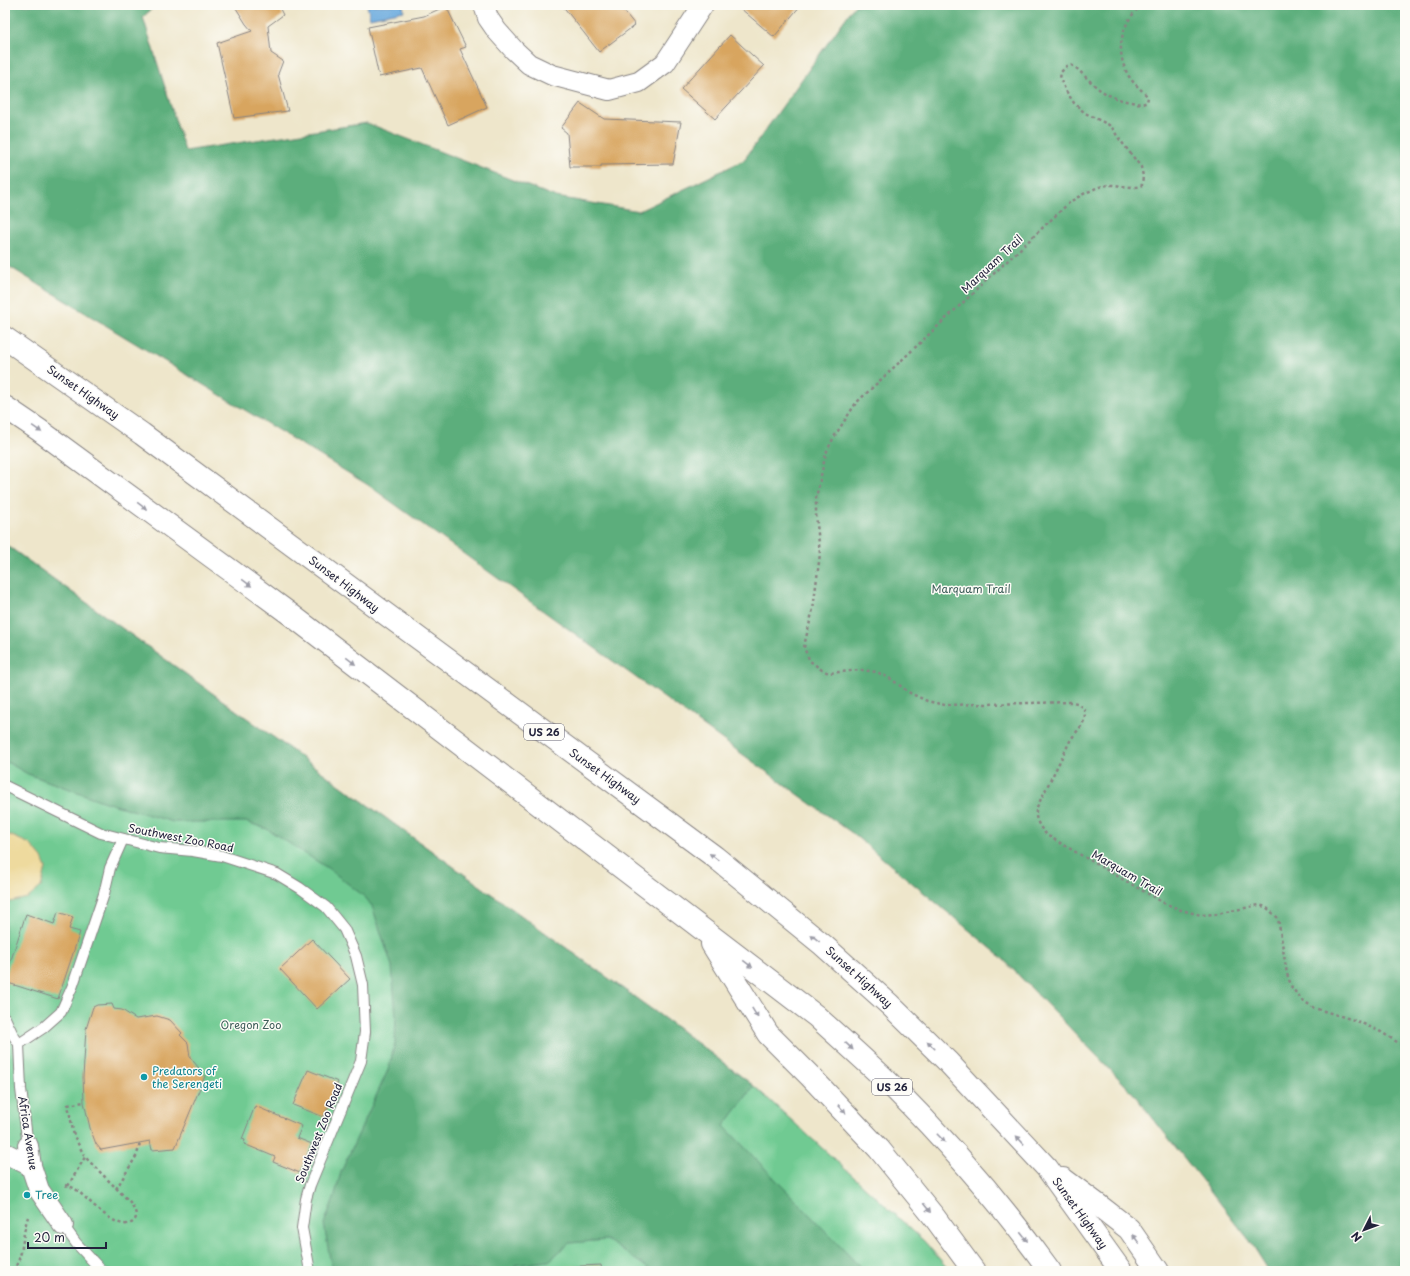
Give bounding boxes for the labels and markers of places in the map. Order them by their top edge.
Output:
place label: Predators of the Serengeti [152,1062,222,1092]
marker: Predators of the Serengeti [139,1072,149,1082]
place label: Tree [35,1186,58,1203]
marker: Tree [22,1190,32,1200]

